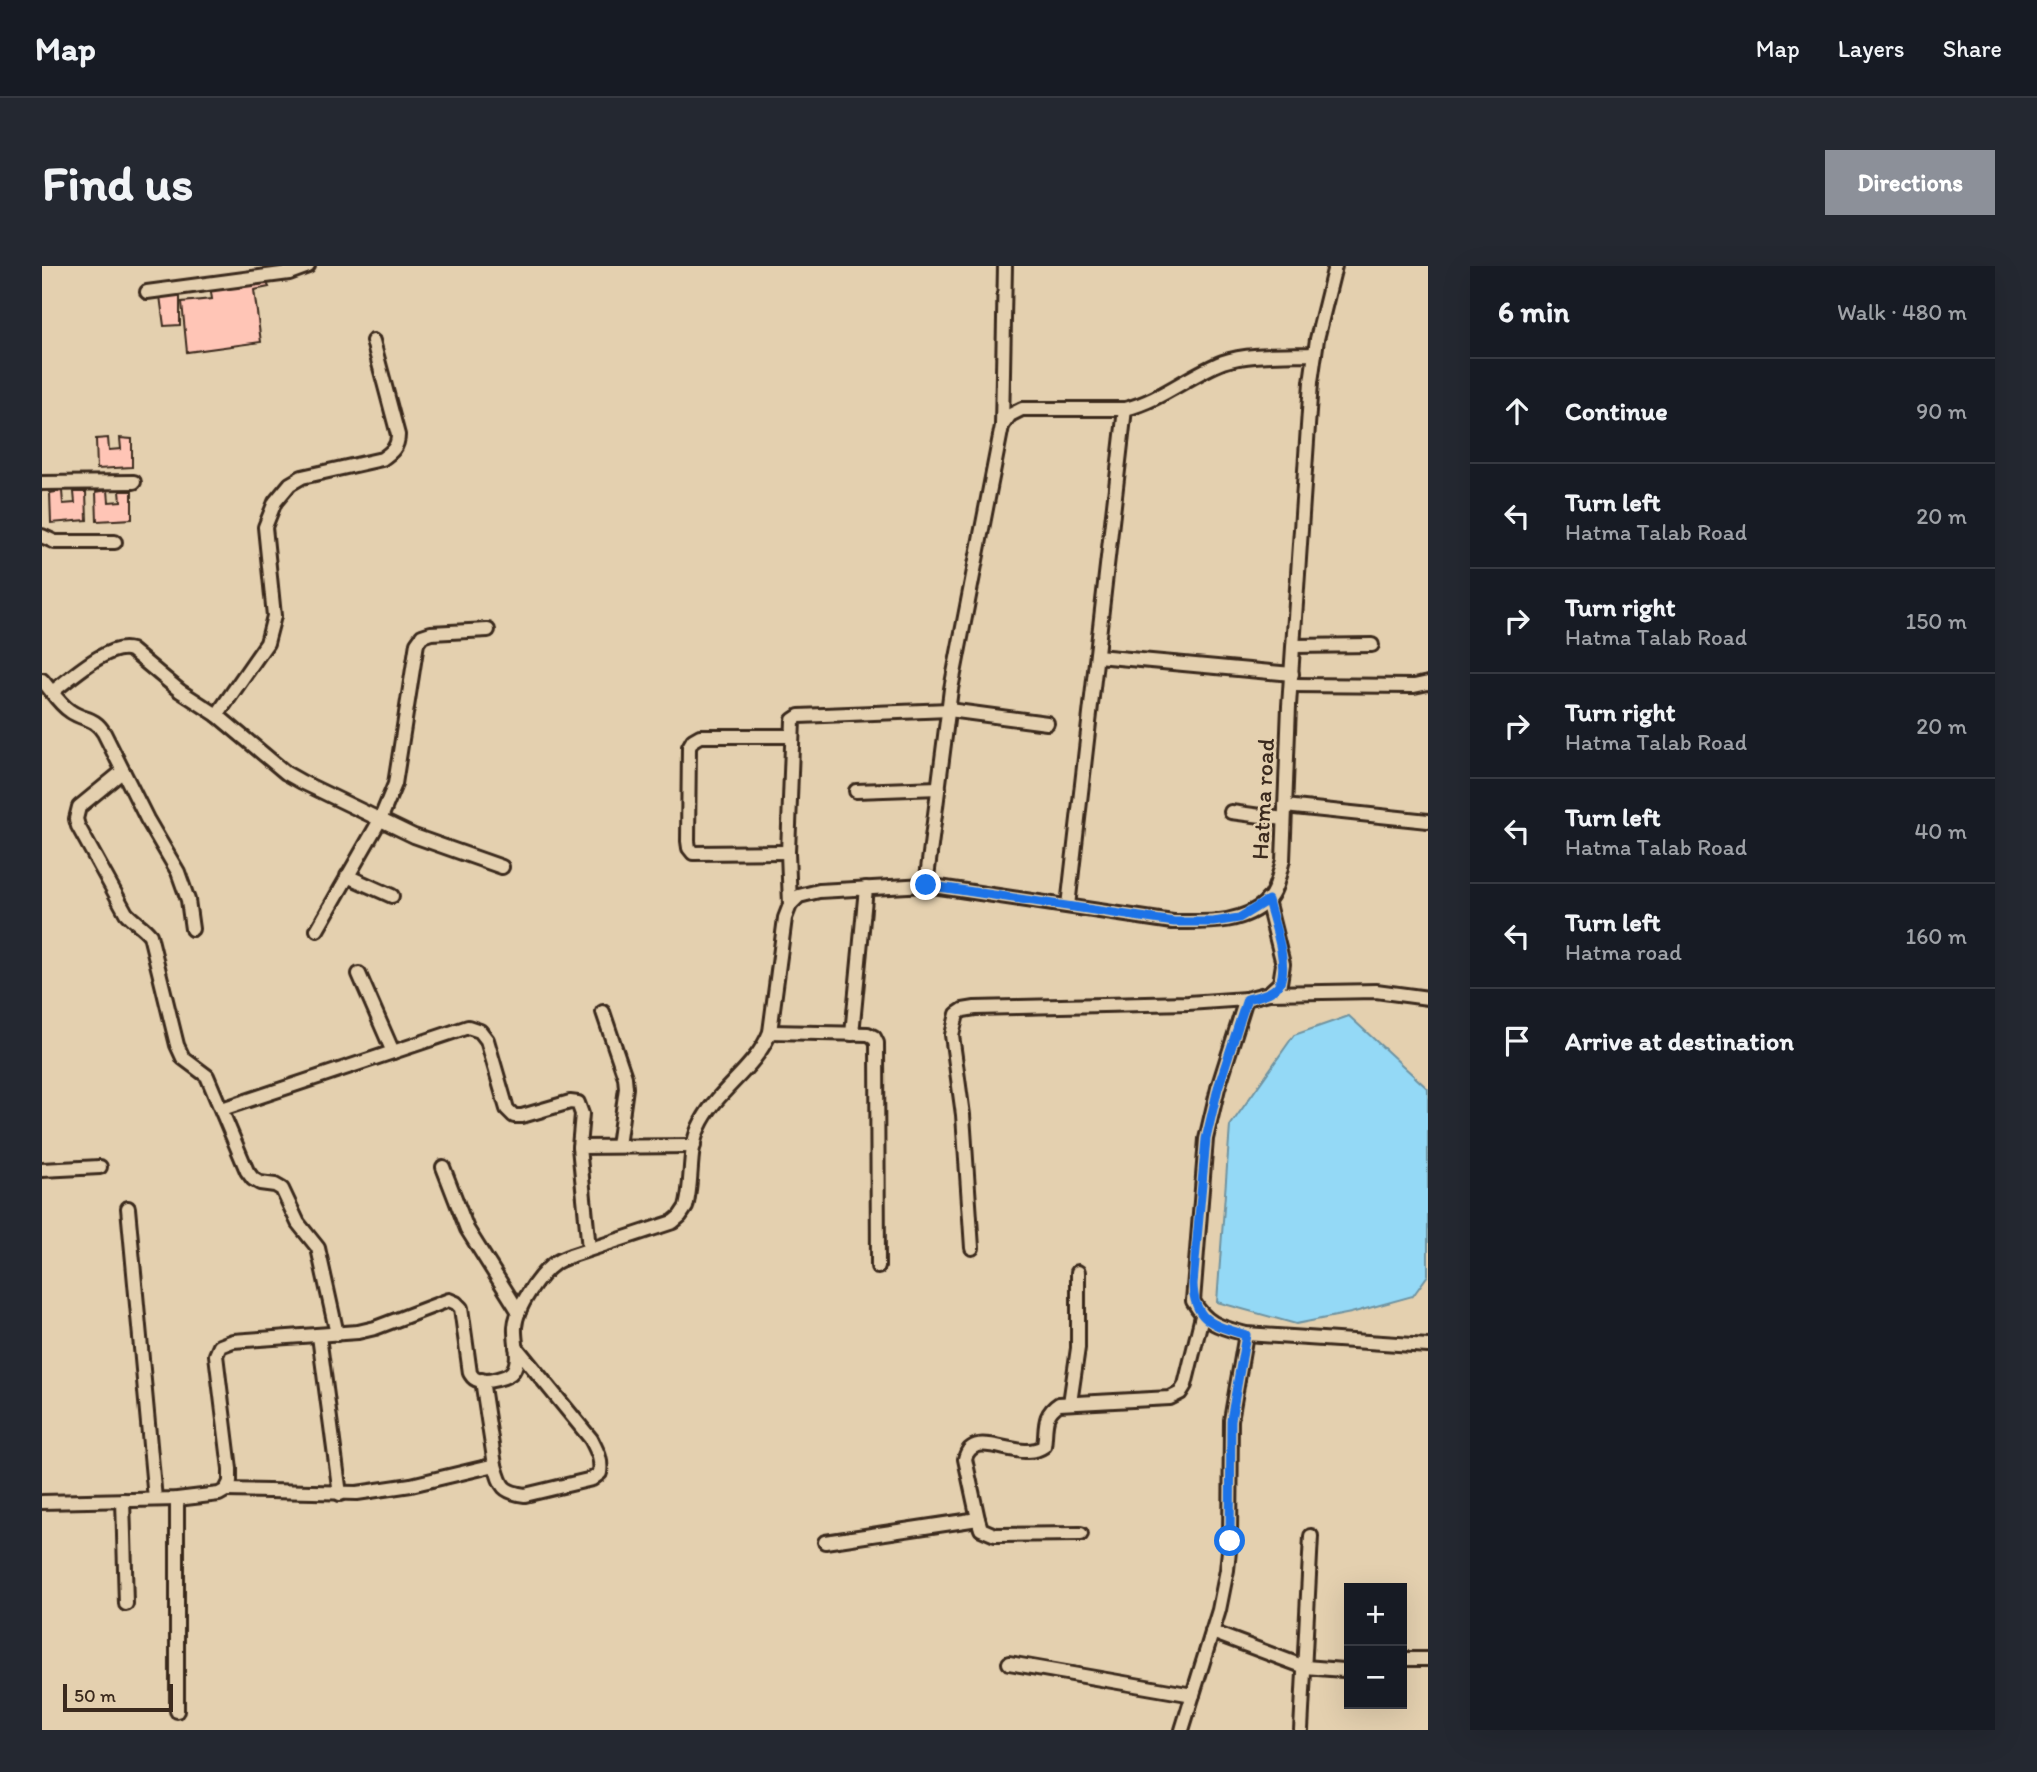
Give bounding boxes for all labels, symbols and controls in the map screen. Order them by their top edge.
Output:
text: Map [35,29,96,68]
text: Map [1756,34,1800,63]
text: Layers [1838,34,1905,63]
text: Share [1943,34,2002,63]
button: Directions [1825,150,1995,215]
text: Find us [42,153,193,212]
text: 6 min [1498,293,1570,330]
text: Walk · 480 m [1837,298,1967,326]
icon: ahead [1498,392,1536,430]
text: Continue [1565,395,1668,427]
text: 90 m [1916,397,1967,425]
text: Turn left [1565,486,1661,518]
icon: left [1498,497,1536,535]
text: 20 m [1916,502,1967,530]
text: Hatma Talab Road [1565,518,1747,546]
text: Turn right [1565,591,1676,623]
icon: right [1498,602,1536,640]
text: 150 m [1906,607,1967,635]
text: Hatma Talab Road [1565,623,1747,651]
text: Turn right [1565,696,1676,728]
icon: right [1498,707,1536,745]
text: 20 m [1916,712,1967,740]
text: Hatma Talab Road [1565,728,1747,756]
street label: Hatma road [1245,737,1280,861]
text: Turn left [1565,801,1661,833]
icon: left [1498,812,1536,850]
text: 40 m [1914,817,1967,845]
text: Hatma Talab Road [1565,833,1747,861]
route end [910,869,941,900]
text: Turn left [1565,906,1661,938]
icon: left [1498,917,1536,955]
text: 160 m [1905,922,1967,950]
text: Hatma road [1565,938,1682,966]
icon: arrive [1498,1022,1536,1060]
text: Arrive at destination [1565,1025,1794,1057]
route start [1214,1525,1245,1556]
map controls [1344,1583,1407,1709]
button: + [1344,1583,1407,1646]
button: − [1344,1646,1407,1709]
scale bar [63,1681,173,1713]
text: 50 m [74,1684,116,1707]

